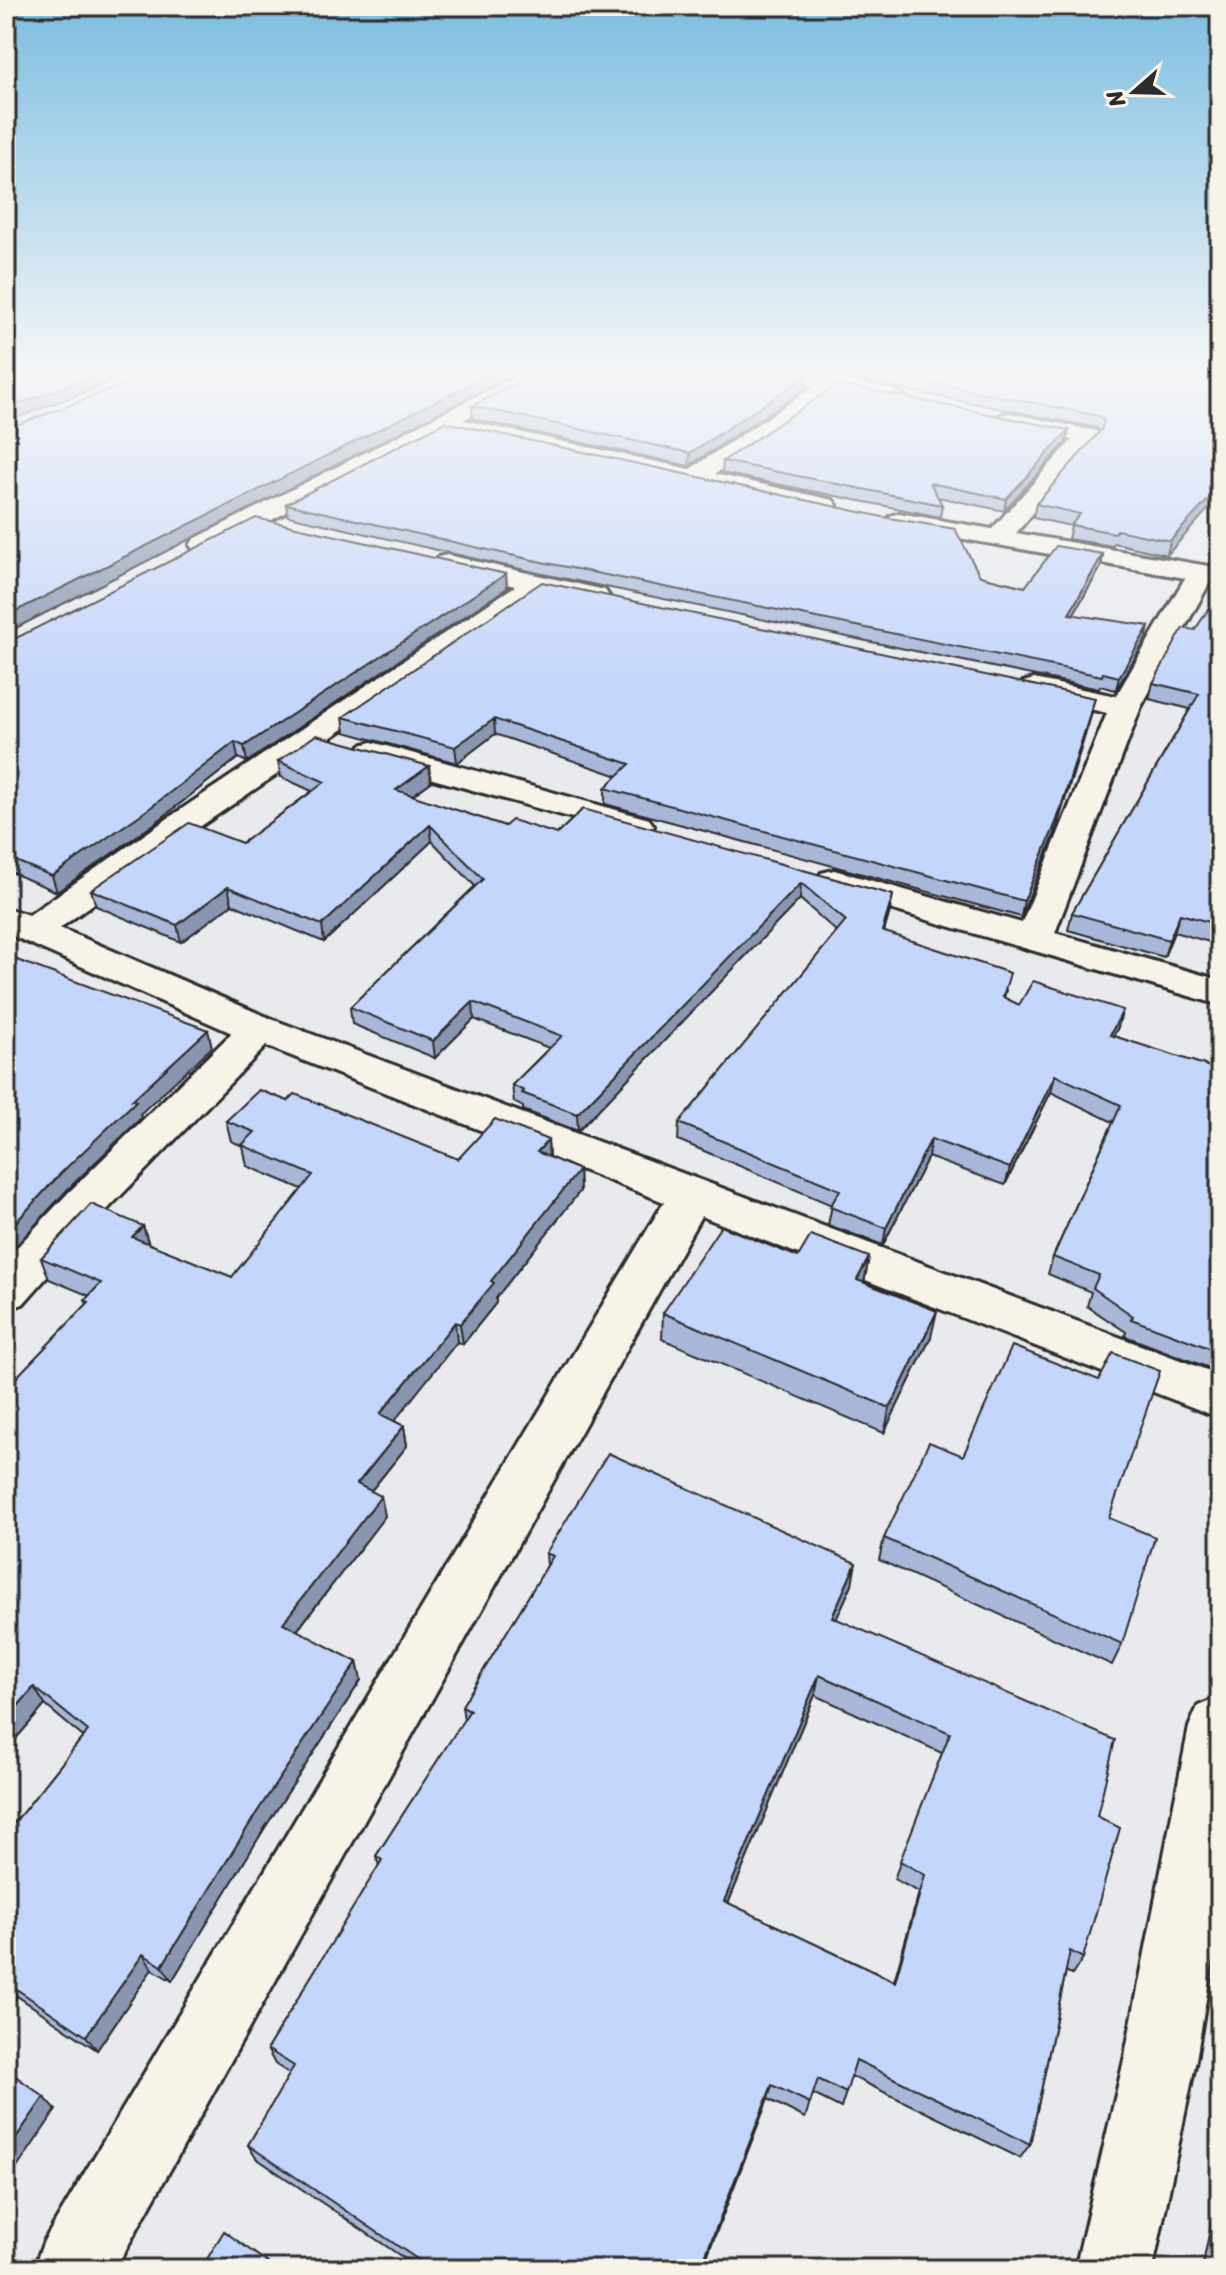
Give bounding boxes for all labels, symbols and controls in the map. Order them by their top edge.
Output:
north arrow [1094,52,1174,132]
text: N [1094,84,1137,113]

